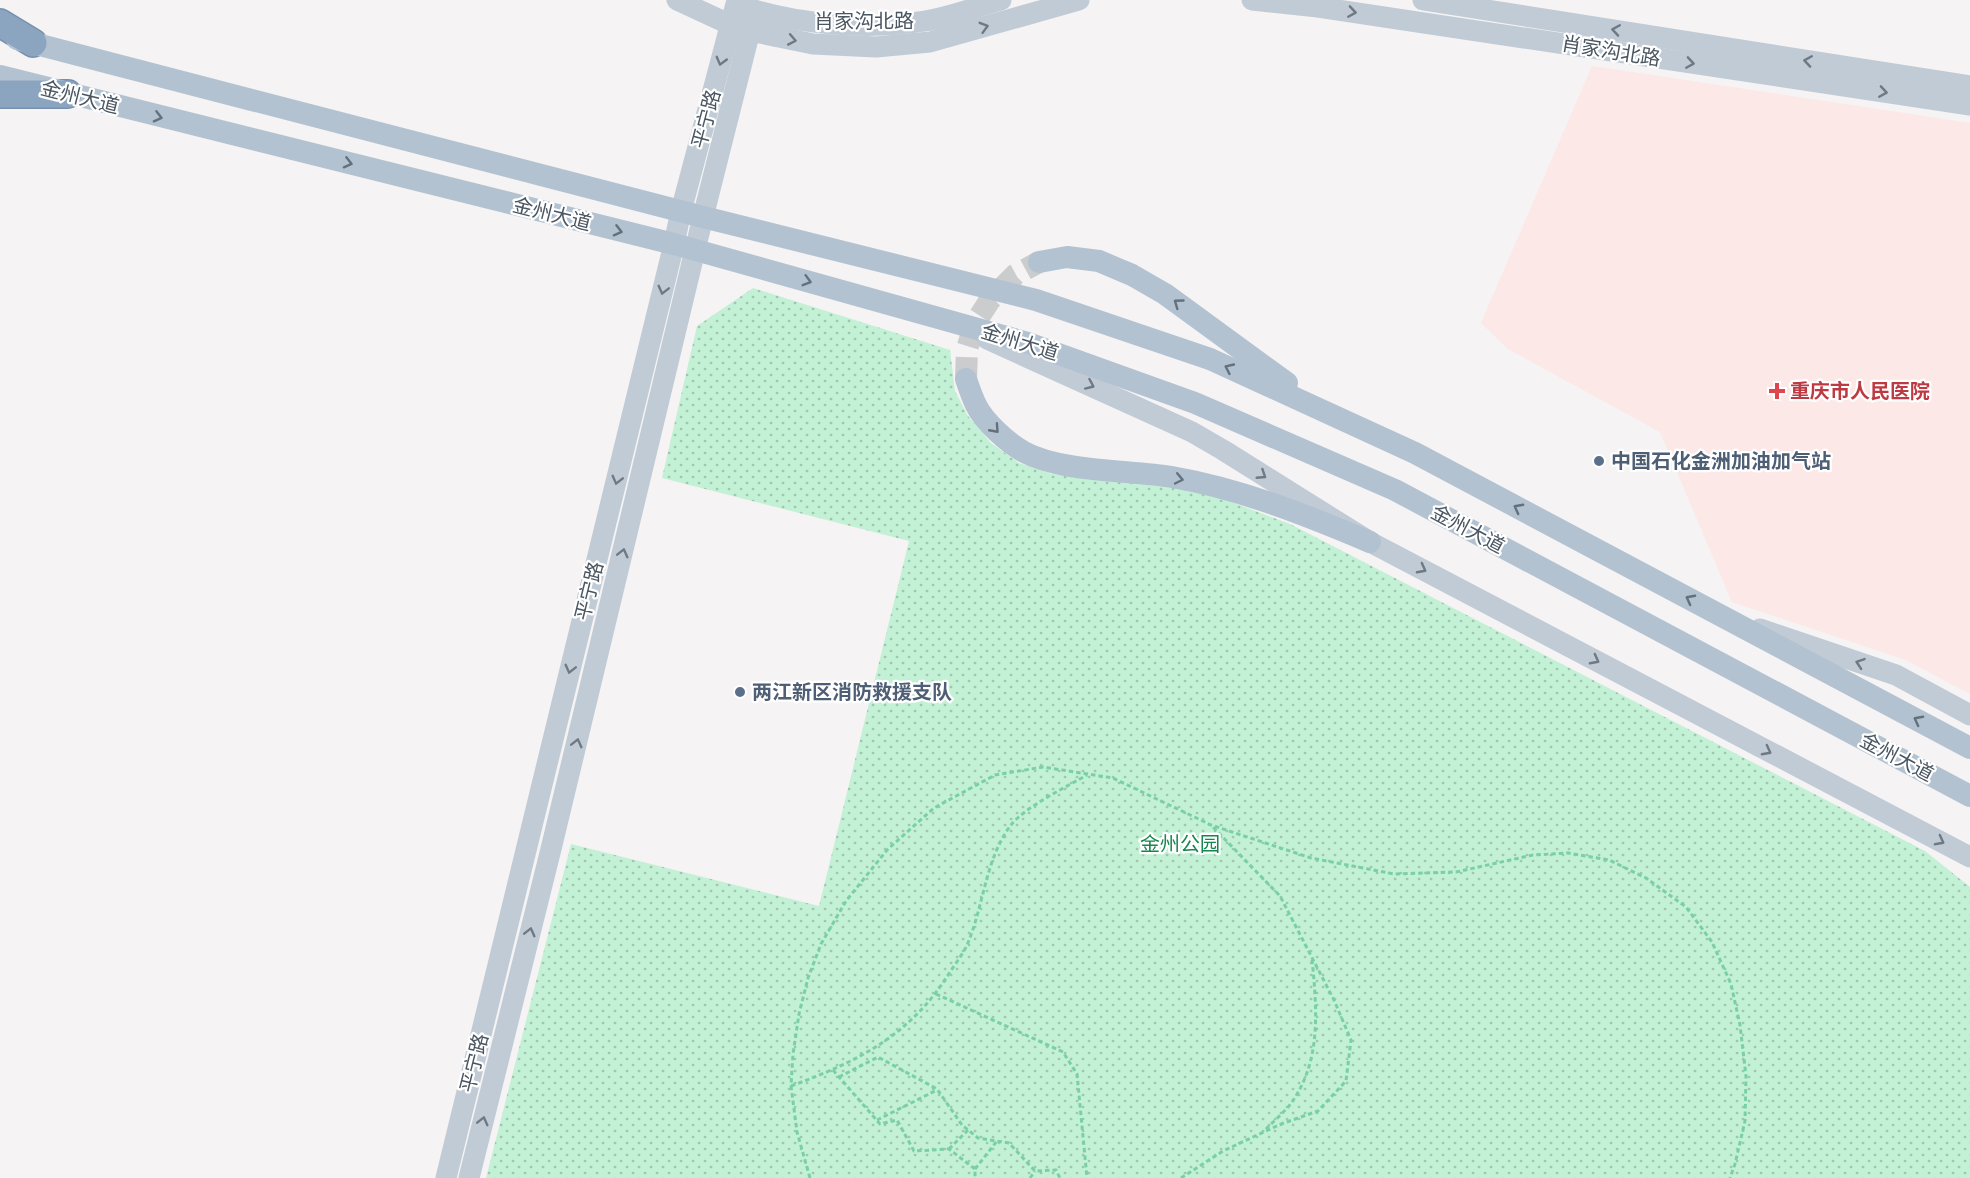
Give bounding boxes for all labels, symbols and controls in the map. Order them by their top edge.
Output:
one-way arrow [1347,6,1357,18]
street label: 肖家沟北路 [814,9,914,33]
one-way arrow [978,22,989,34]
one-way arrow [1611,25,1620,37]
street label: 肖家沟北路 [1560,31,1662,71]
one-way arrow [786,33,796,46]
one-way arrow [1804,55,1813,67]
one-way arrow [716,56,729,66]
one-way arrow [1686,56,1695,68]
street label: 金州大道 [38,76,122,118]
one-way arrow [1878,85,1888,97]
street label: 平宁路 [687,87,725,151]
one-way arrow [153,109,163,122]
one-way arrow [342,156,352,169]
street label: 金州大道 [510,193,594,235]
one-way arrow [613,223,623,236]
one-way arrow [802,274,812,287]
one-way arrow [657,285,670,295]
one-way arrow [1174,300,1185,311]
street label: 金州大道 [978,319,1062,365]
one-way arrow [1225,363,1236,375]
one-way arrow [1083,378,1094,390]
place label: 重庆市人民医院 [1790,379,1930,403]
marker: 重庆市人民医院 [1768,382,1786,400]
one-way arrow [988,422,999,432]
place label: 中国石化金洲加油加气站 [1611,449,1831,473]
marker: 中国石化金洲加油加气站 [1592,454,1606,468]
one-way arrow [1255,468,1266,479]
one-way arrow [1174,472,1184,485]
one-way arrow [611,475,624,485]
street label: 金州大道 [1427,500,1509,558]
one-way arrow [1514,504,1524,515]
one-way arrow [615,548,628,558]
street label: 平宁路 [570,559,608,623]
one-way arrow [1416,562,1427,574]
one-way arrow [1686,595,1697,606]
one-way arrow [1588,653,1599,664]
one-way arrow [1856,658,1866,670]
one-way arrow [565,664,578,674]
place label: 两江新区消防救援支队 [752,680,952,704]
marker: 两江新区消防救援支队 [733,685,747,699]
one-way arrow [1914,716,1925,727]
street label: 金州大道 [1856,728,1938,786]
one-way arrow [569,738,582,748]
one-way arrow [1761,743,1772,755]
park label: 金州公园 [1140,832,1220,856]
one-way arrow [1934,834,1944,845]
one-way arrow [523,927,536,937]
street label: 平宁路 [455,1031,493,1095]
one-way arrow [476,1116,489,1126]

